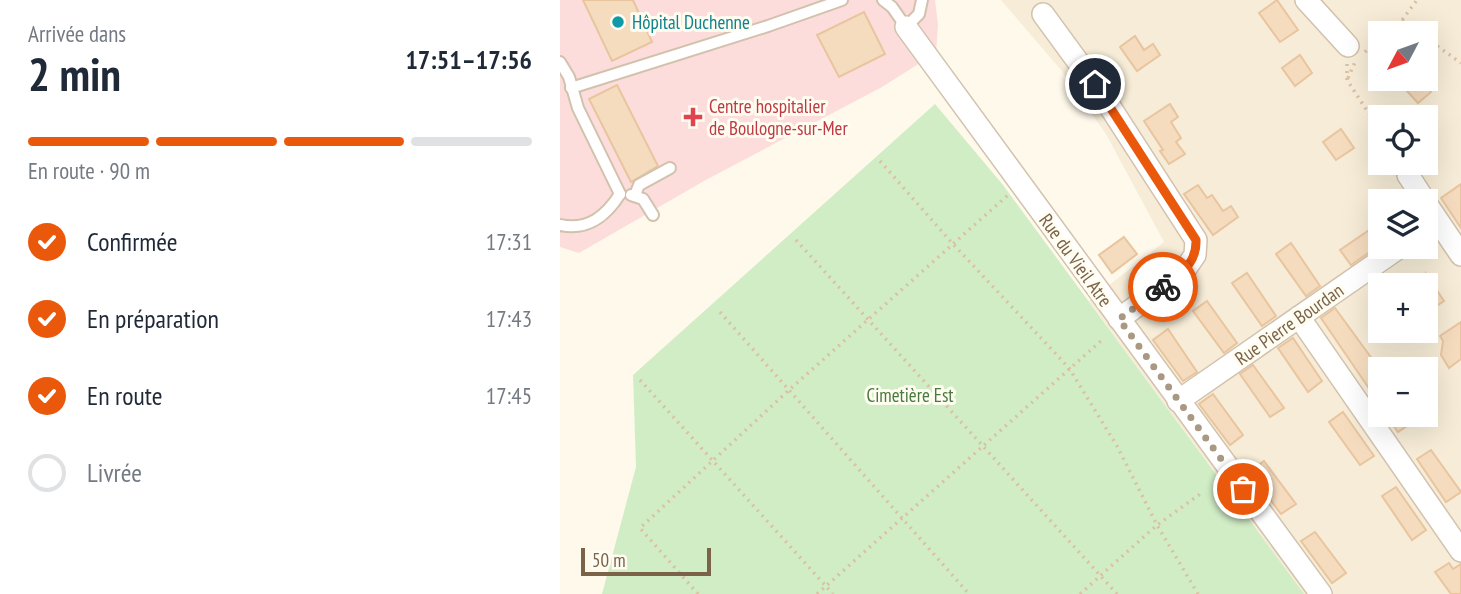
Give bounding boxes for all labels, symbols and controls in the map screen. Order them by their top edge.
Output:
place label: Hôpital Duchenne [632,10,750,34]
marker: Hôpital Duchenne [610,14,626,30]
text: Arrivée dans [28,19,126,48]
north arrow [1368,21,1438,91]
map controls [1368,21,1438,427]
text: 17:51–17:56 [405,43,532,76]
text: 2 min [28,44,121,104]
pin [1065,54,1125,114]
icon: home [1076,65,1114,103]
place label: Centre hospitalier de Boulogne-sur-Mer [709,94,848,140]
button: locate [1368,105,1438,175]
marker: Centre hospitalier de Boulogne-sur-Mer [683,107,703,127]
text: En route · 90 m [28,156,150,185]
button: layers [1368,189,1438,259]
street label: Rue du Vieil Atre [1034,209,1118,311]
icon: check [28,223,66,261]
text: Confirmée [87,225,178,258]
text: 17:31 [486,227,532,256]
courier [1128,252,1198,322]
icon: bike [1144,268,1182,306]
button: + [1368,273,1438,343]
street label: Rue Pierre Bourdan [1230,278,1348,370]
icon: check [28,300,66,338]
text: En préparation [87,302,219,335]
text: 17:43 [486,304,532,333]
button: − [1368,357,1438,427]
icon: check [28,377,66,415]
text: En route [87,379,162,412]
text: 17:45 [486,381,532,410]
park label: Cimetière Est [866,383,954,407]
text: Livrée [87,456,142,489]
pin [1213,459,1273,519]
icon: bag [1224,470,1262,508]
scale bar [581,545,710,577]
text: 50 m [592,548,626,572]

